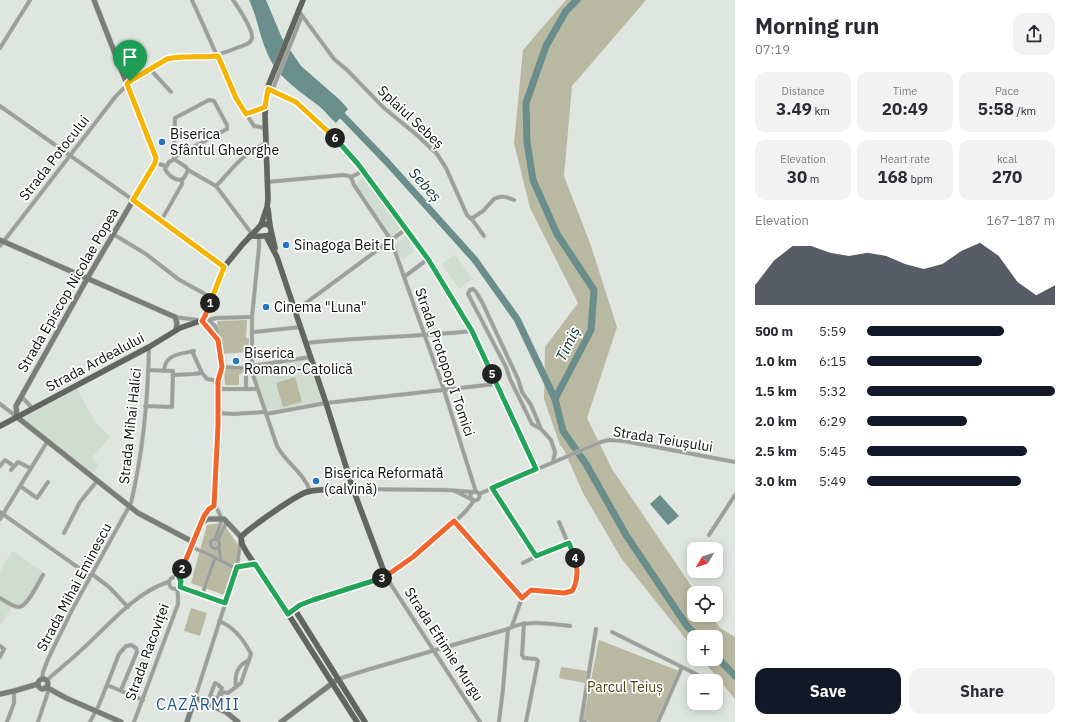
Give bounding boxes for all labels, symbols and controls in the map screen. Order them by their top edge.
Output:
text: Morning run [755,11,879,40]
button: share [1013,13,1055,55]
pin [113,40,147,81]
text: 07:19 [755,41,790,58]
icon: arrive [119,46,141,68]
street label: Splaiul Sebeș [374,82,448,153]
text: Distance [782,84,824,98]
text: Time [893,84,917,98]
text: Pace [995,84,1019,98]
text: 3.49 [776,98,812,120]
text: 20:49 [882,98,928,120]
text: 5:58 [978,98,1014,120]
text: km [812,104,830,118]
text: /km [1014,104,1036,118]
street label: Strada Potocului [15,112,93,204]
place label: Biserica Sfântul Gheorghe [170,125,279,159]
pin: 6 [325,128,345,148]
text: 6 [332,131,338,145]
marker: Biserica Sfântul Gheorghe [157,137,167,147]
text: Elevation [780,152,826,166]
text: Heart rate [880,152,930,166]
text: kcal [997,152,1017,166]
water label: Sebeș [405,164,446,206]
text: 30 [787,166,807,188]
text: 168 [877,166,908,188]
text: 270 [992,166,1022,188]
text: m [807,172,819,186]
text: bpm [908,172,933,186]
street label: Strada Episcop Nicolae Popea [13,204,123,376]
text: Elevation [755,212,809,229]
text: 167–187 m [986,212,1055,229]
place label: Sinagoga Beit El [294,236,395,254]
marker: Sinagoga Beit El [281,240,291,250]
street label: Strada Protopop I Tomici [411,285,479,439]
pin: 1 [200,293,220,313]
text: 1 [207,296,213,310]
place label: Cinema "Luna" [274,298,367,316]
marker: Cinema "Luna" [261,302,271,312]
water label: Timiș [551,323,584,364]
text: 500 m [755,323,793,340]
text: 5:59 [819,323,846,340]
street label: Strada Ardealului [43,329,147,395]
place label: Biserica Romano-Catolică [244,344,353,378]
text: 1.0 km [755,353,797,370]
text: 6:15 [819,353,846,370]
marker: Biserica Romano-Catolică [231,356,241,366]
pin: 5 [482,364,502,384]
street label: Strada Mihai Halici [115,367,145,485]
text: 5 [489,367,495,381]
text: 1.5 km [755,383,797,400]
text: 5:32 [819,383,846,400]
text: 2.0 km [755,413,797,430]
text: 6:29 [819,413,846,430]
street label: Strada Teiușului [612,422,714,456]
text: 2.5 km [755,443,797,460]
text: 5:45 [819,443,846,460]
place label: Biserica Reformată (calvină) [324,464,444,498]
text: 3.0 km [755,473,797,490]
text: 5:49 [819,473,846,490]
marker: Biserica Reformată (calvină) [311,476,321,486]
street label: Strada Mihai Eminescu [32,520,116,654]
north arrow [687,542,723,578]
map controls [687,542,723,710]
pin: 4 [565,548,585,568]
text: 4 [572,551,578,565]
pin: 2 [172,559,192,579]
text: 2 [179,562,185,576]
pin: 3 [372,568,392,588]
text: 3 [379,571,385,585]
street label: Strada Eftimie Murgu [401,584,487,704]
button: locate [687,586,723,622]
street label: Strada Racoviței [121,601,173,703]
button: + [687,630,723,666]
button: Save [755,668,901,714]
button: Share [909,668,1055,714]
button: − [687,674,723,710]
park label: Parcul Teiuș [587,678,663,696]
district label: CAZĂRMII [156,694,240,714]

